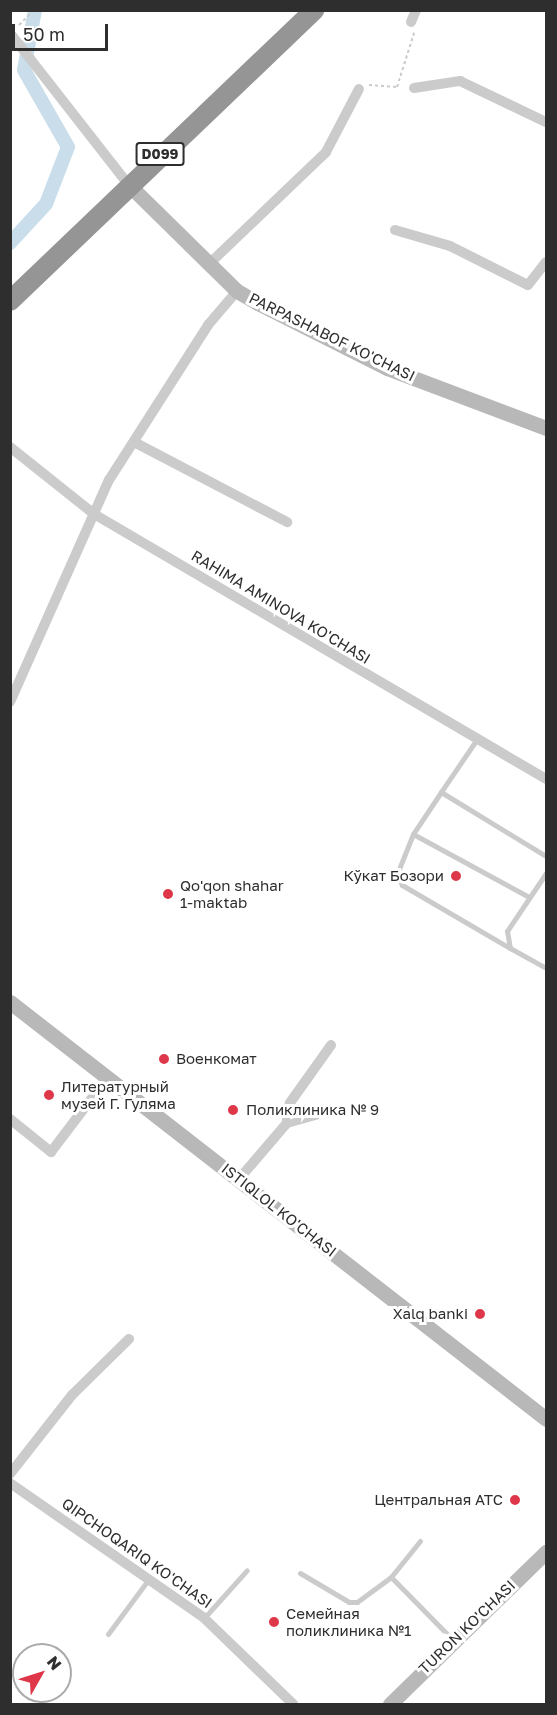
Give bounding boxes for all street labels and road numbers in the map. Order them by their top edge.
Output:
road number: D099 [134,143,186,165]
street label: PARPASHABOF KO'CHASI [246,289,418,385]
street label: RAHIMA AMINOVA KO'CHASI [188,546,374,668]
street label: ISTIQLOL KO'CHASI [218,1160,340,1260]
street label: QIPCHOQARIQ KO'CHASI [58,1494,216,1612]
street label: TURON KO'CHASI [415,1576,519,1678]

